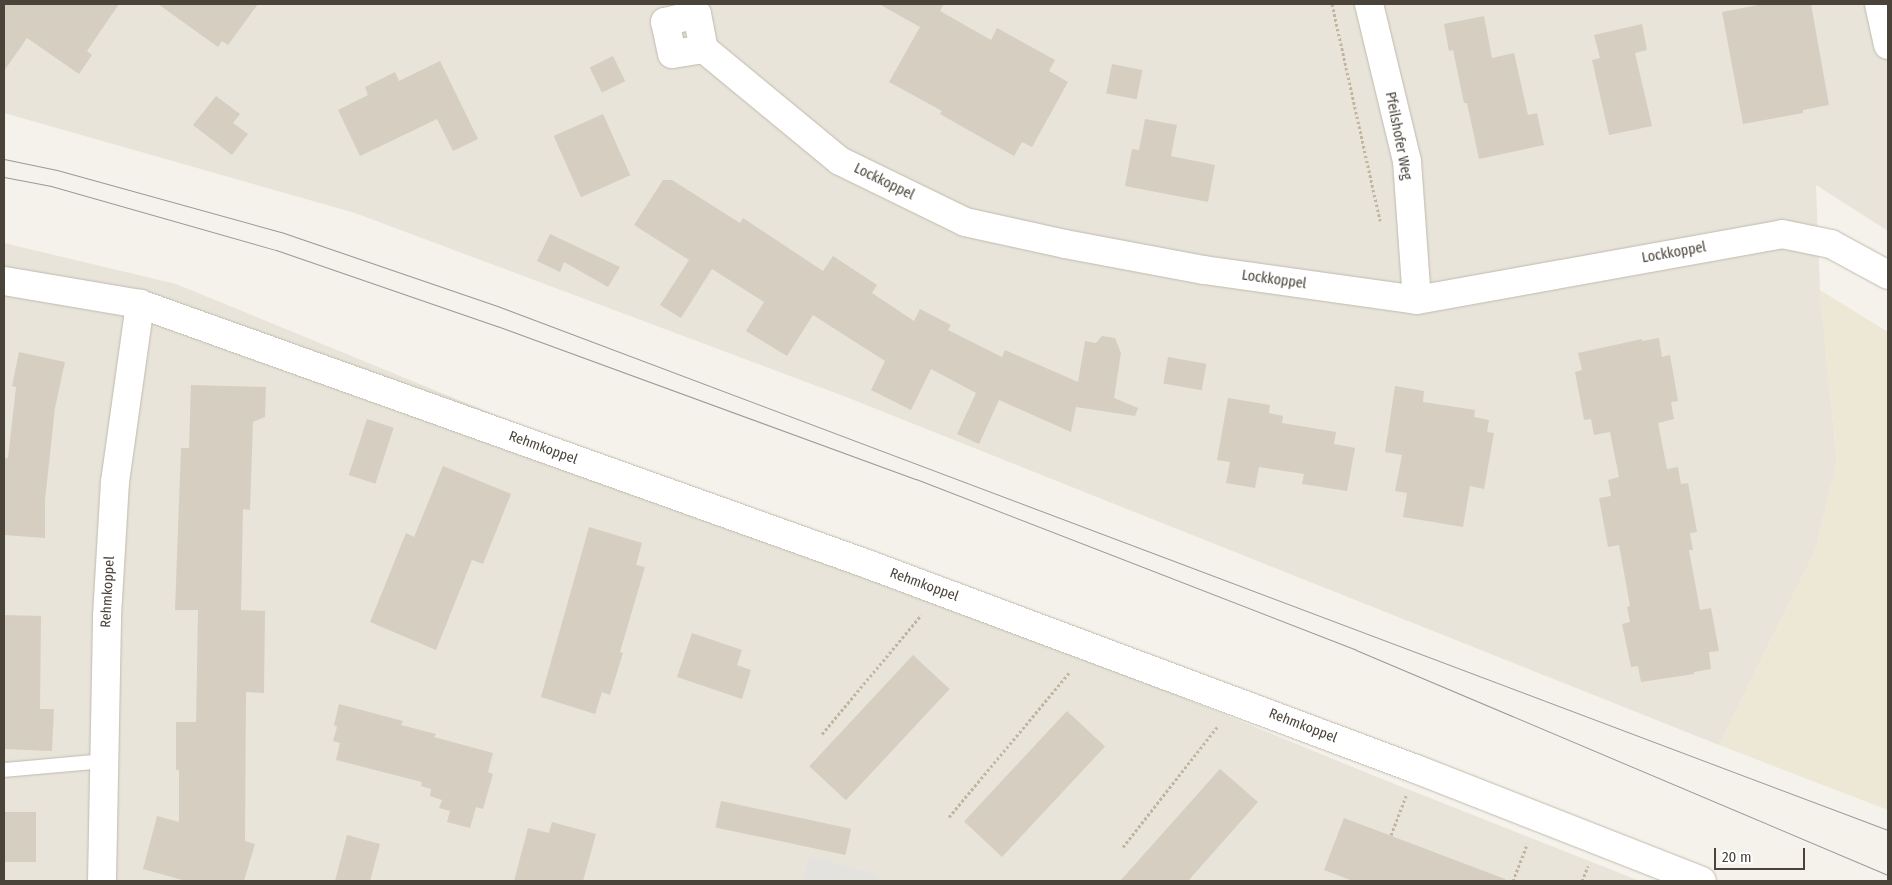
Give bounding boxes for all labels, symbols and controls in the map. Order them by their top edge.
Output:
street label: Pfeilshofer Weg [1381,91,1415,181]
street label: Lockkoppel [851,160,917,204]
street label: Lockkoppel [1641,239,1707,267]
street label: Lockkoppel [1241,267,1307,293]
street label: Rehmkoppel [506,428,580,468]
street label: Rehmkoppel [98,556,118,628]
street label: Rehmkoppel [887,565,961,605]
street label: Rehmkoppel [1266,705,1340,747]
scale bar [1717,838,1808,870]
text: 20 m [1722,848,1752,866]

